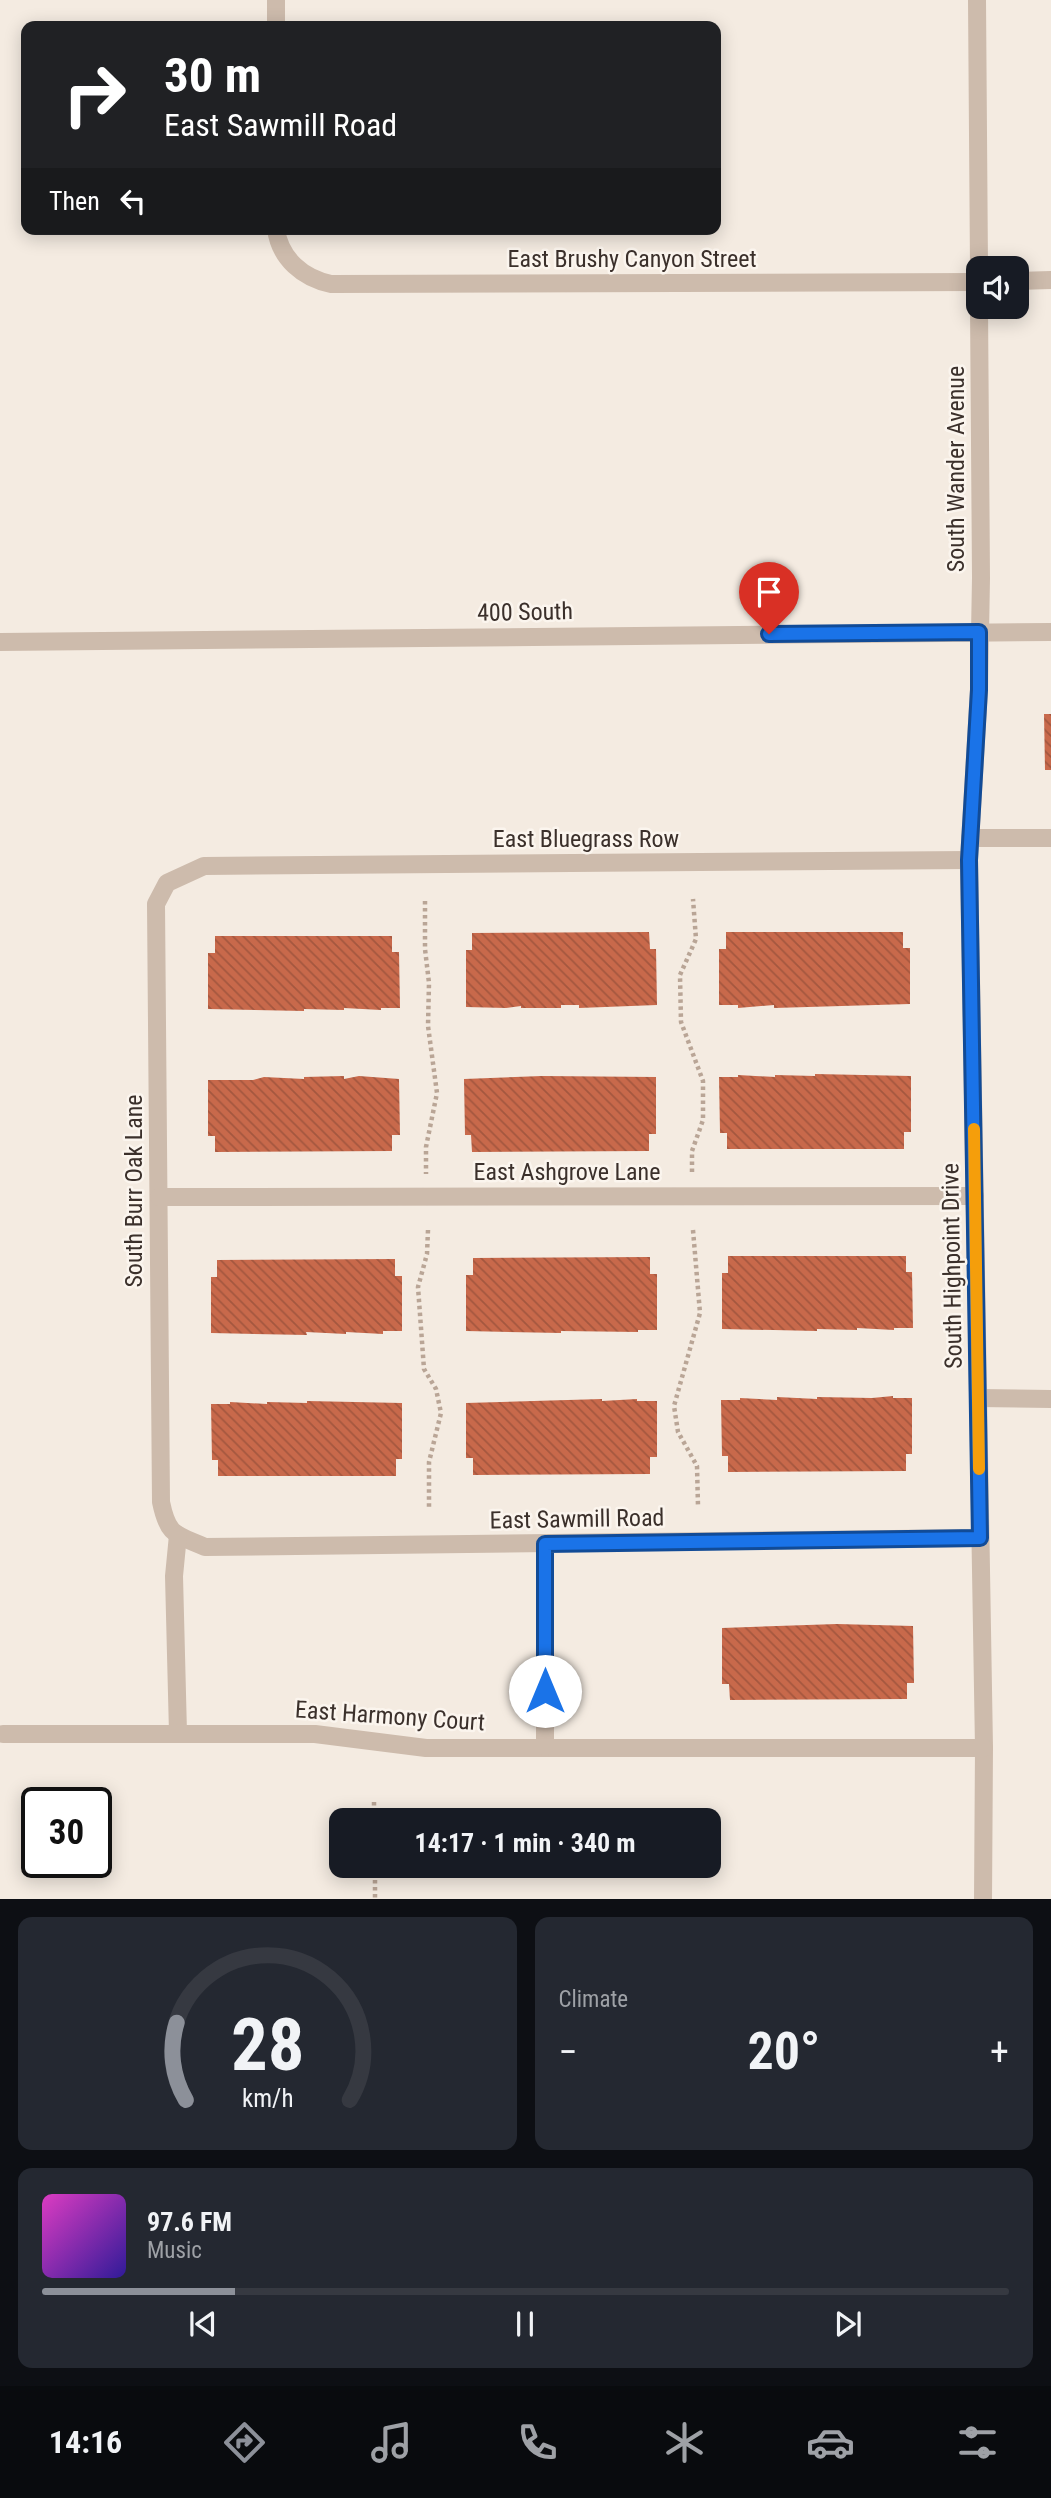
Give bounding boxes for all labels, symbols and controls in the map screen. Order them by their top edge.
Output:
text: 30 m [164,47,261,104]
icon: right [49,49,140,140]
text: East Sawmill Road [164,106,397,144]
icon: left [114,182,152,220]
text: Then [49,186,100,216]
street label: East Brushy Canyon Street [508,245,757,273]
map controls [966,256,1029,319]
button: sound [966,256,1029,319]
street label: South Wander Avenue [942,366,970,572]
pin [739,562,799,634]
icon: arrive [750,573,788,611]
street label: 400 South [477,597,573,627]
street label: East Bluegrass Row [493,825,679,853]
street label: South Burr Oak Lane [120,1094,148,1288]
street label: East Ashgrove Lane [474,1158,660,1186]
street label: South Highpoint Drive [936,1163,968,1369]
street label: East Sawmill Road [489,1503,665,1535]
position arrow [508,1654,582,1728]
street label: East Harmony Court [294,1695,486,1737]
speed limit sign: 30 [21,1787,112,1878]
text: 14:17 · 1 min · 340 m [415,1828,635,1858]
text: Climate [559,1986,628,2013]
text: 28 [230,2002,304,2088]
text: 20° [747,2021,820,2082]
text: − [559,2030,578,2074]
text: + [990,2030,1009,2074]
text: km/h [242,2083,293,2112]
text: 97.6 FM [147,2207,232,2237]
text: Music [147,2237,202,2264]
icon: previous [184,2305,222,2343]
icon: pause [506,2305,544,2343]
icon: next [829,2305,867,2343]
icon: directions [220,2418,269,2467]
icon: music [367,2418,416,2467]
icon: phone [513,2418,562,2467]
icon: climate [660,2418,709,2467]
icon: car [806,2418,855,2467]
icon: filters [953,2418,1002,2467]
text: 14:16 [49,2423,122,2461]

